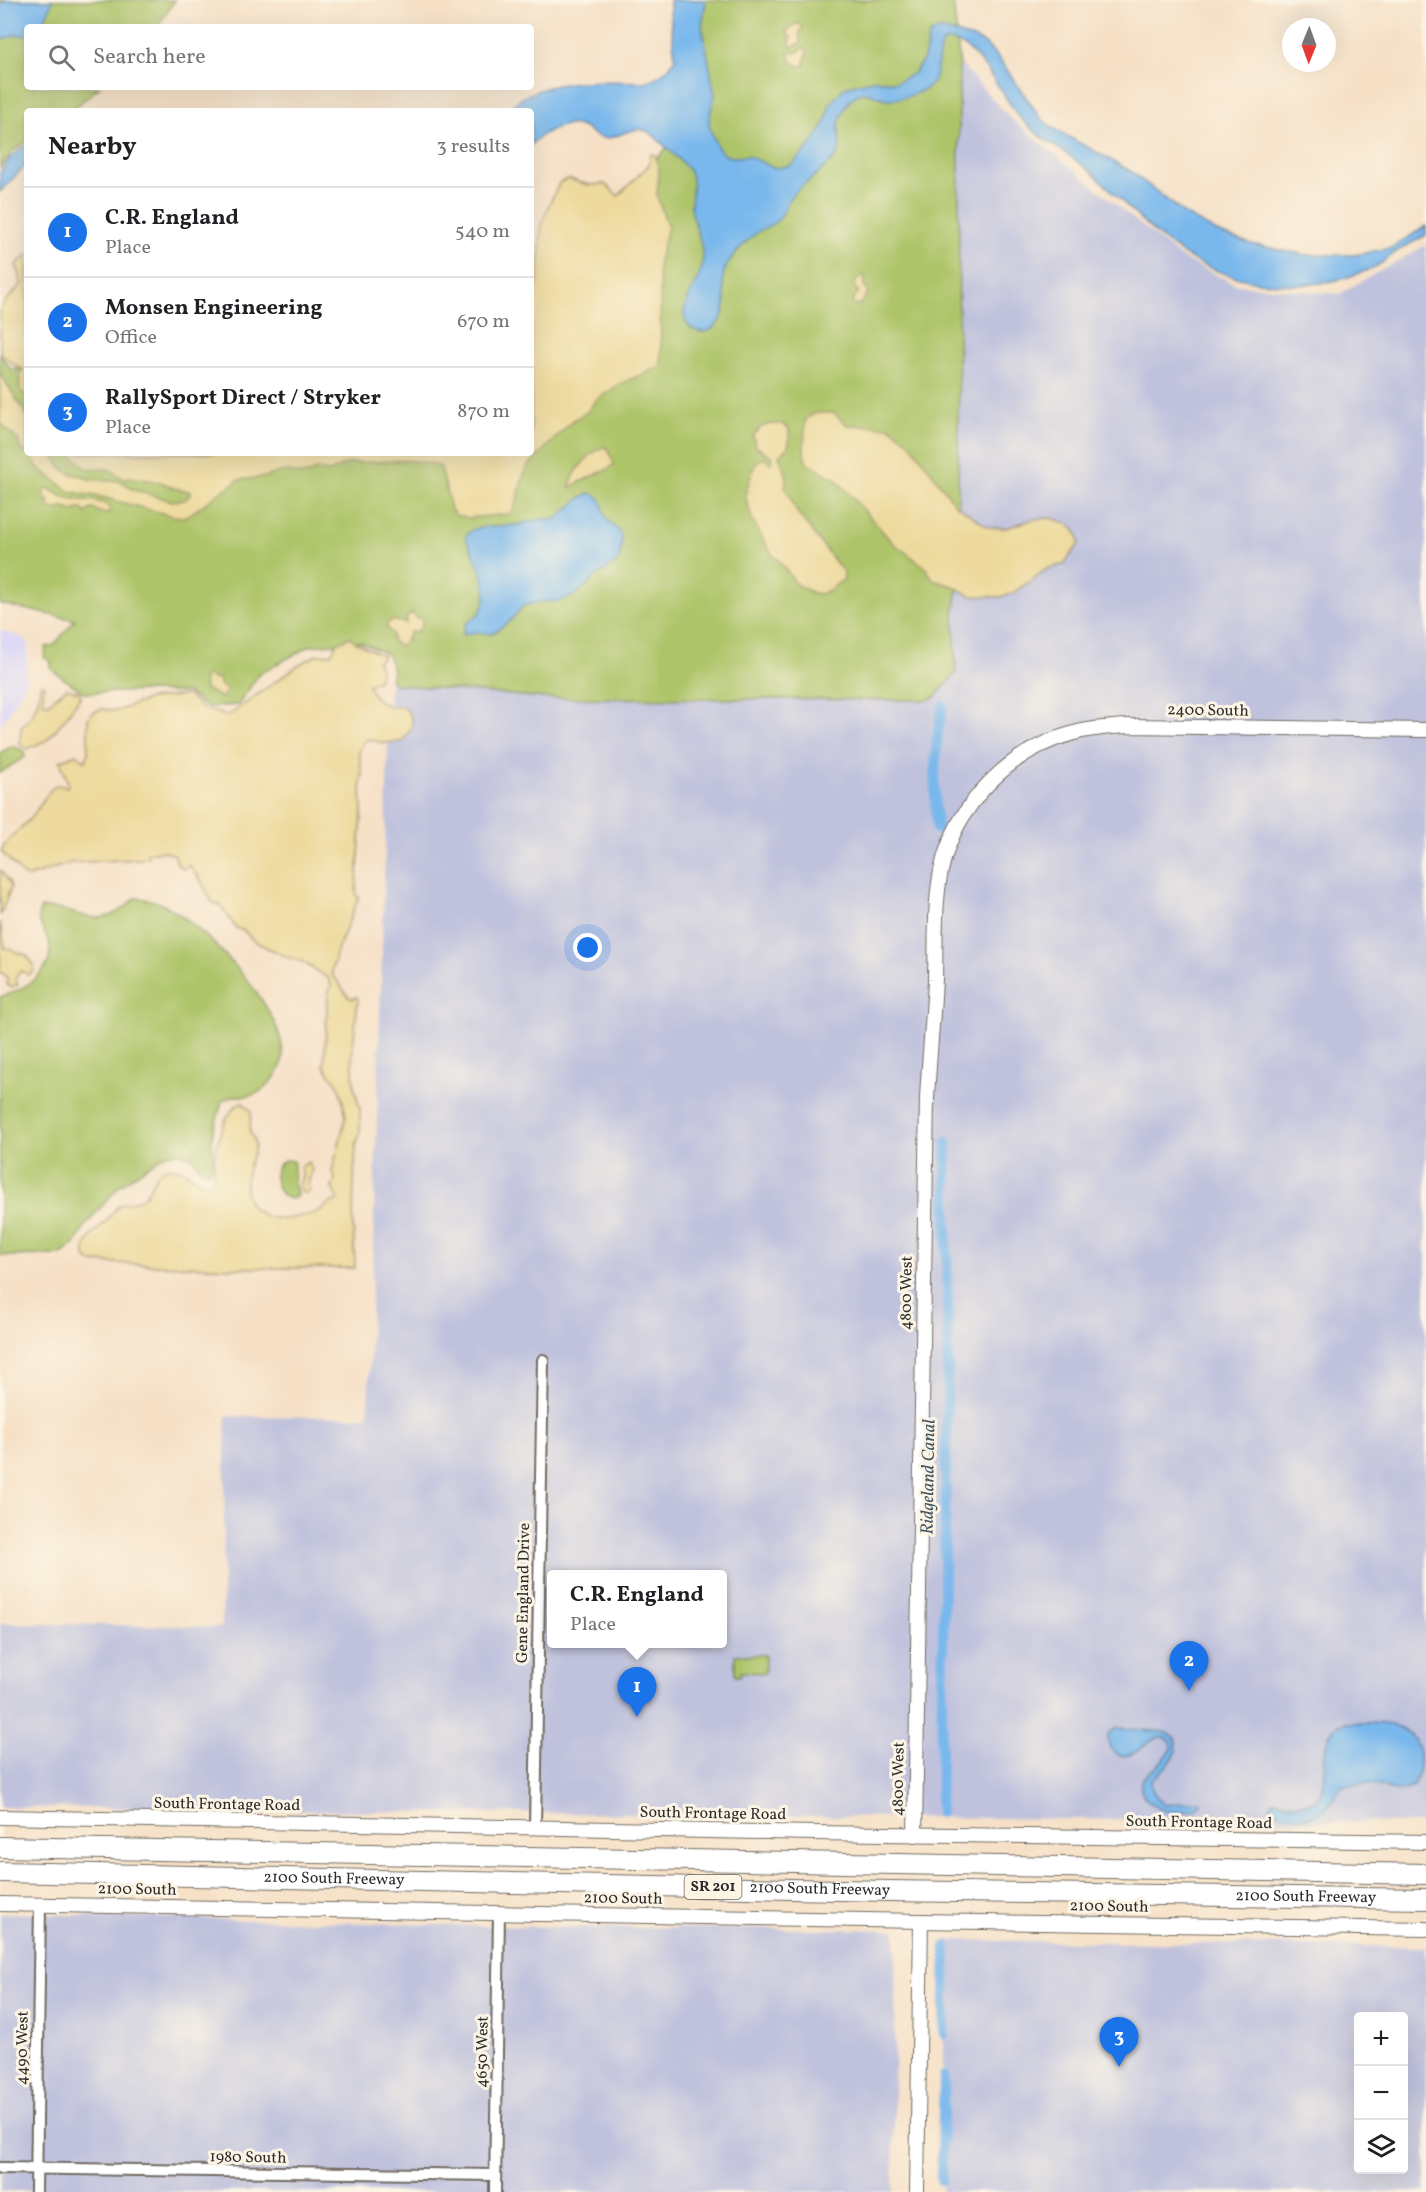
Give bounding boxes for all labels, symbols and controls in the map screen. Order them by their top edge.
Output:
north arrow [1282,18,1336,72]
search box [24,24,534,90]
icon: search [45,41,78,74]
text: Search here [93,42,206,73]
text: Nearby [48,129,137,165]
text: 3 results [436,133,510,161]
text: C.R. England [105,203,239,234]
text: 1 [63,218,72,246]
text: 540 m [455,218,510,246]
text: Place [105,234,151,262]
text: Monsen Engineering [105,293,323,324]
text: 2 [62,308,73,336]
text: 670 m [457,308,510,336]
text: Office [105,324,157,352]
text: RallySport Direct / Stryker [105,383,381,414]
text: 3 [62,398,73,426]
text: 870 m [457,398,510,426]
text: Place [105,414,151,442]
street label: 2400 South [1167,699,1249,723]
your location [573,933,602,962]
street label: 4800 West [895,1255,919,1330]
water label: Ridgeland Canal [915,1419,943,1535]
street label: Gene England Drive [512,1523,536,1663]
popup [547,1570,727,1648]
text: C.R. England [570,1580,704,1611]
text: Place [570,1611,616,1639]
pin: 2 [1170,1642,1208,1691]
pin: 1 [618,1668,656,1717]
street label: 4800 West [887,1741,911,1816]
street label: South Frontage Road [153,1793,301,1817]
street label: South Frontage Road [639,1802,787,1826]
street label: South Frontage Road [1125,1811,1273,1835]
street label: 2100 South Freeway [263,1867,405,1892]
road number: SR 201 [684,1875,742,1899]
street label: 2100 South Freeway [749,1877,891,1902]
street label: 2100 South [97,1878,177,1902]
street label: 2100 South Freeway [1235,1885,1377,1909]
street label: 2100 South [583,1887,663,1911]
street label: 2100 South [1069,1895,1149,1919]
street label: 4490 West [11,2010,35,2085]
map controls [1354,2012,1408,2174]
button: + [1354,2012,1408,2066]
street label: 4650 West [471,2015,495,2088]
pin: 3 [1100,2018,1138,2067]
button: − [1354,2066,1408,2120]
button: layers [1354,2120,1408,2174]
street label: 1980 South [209,2146,287,2170]

